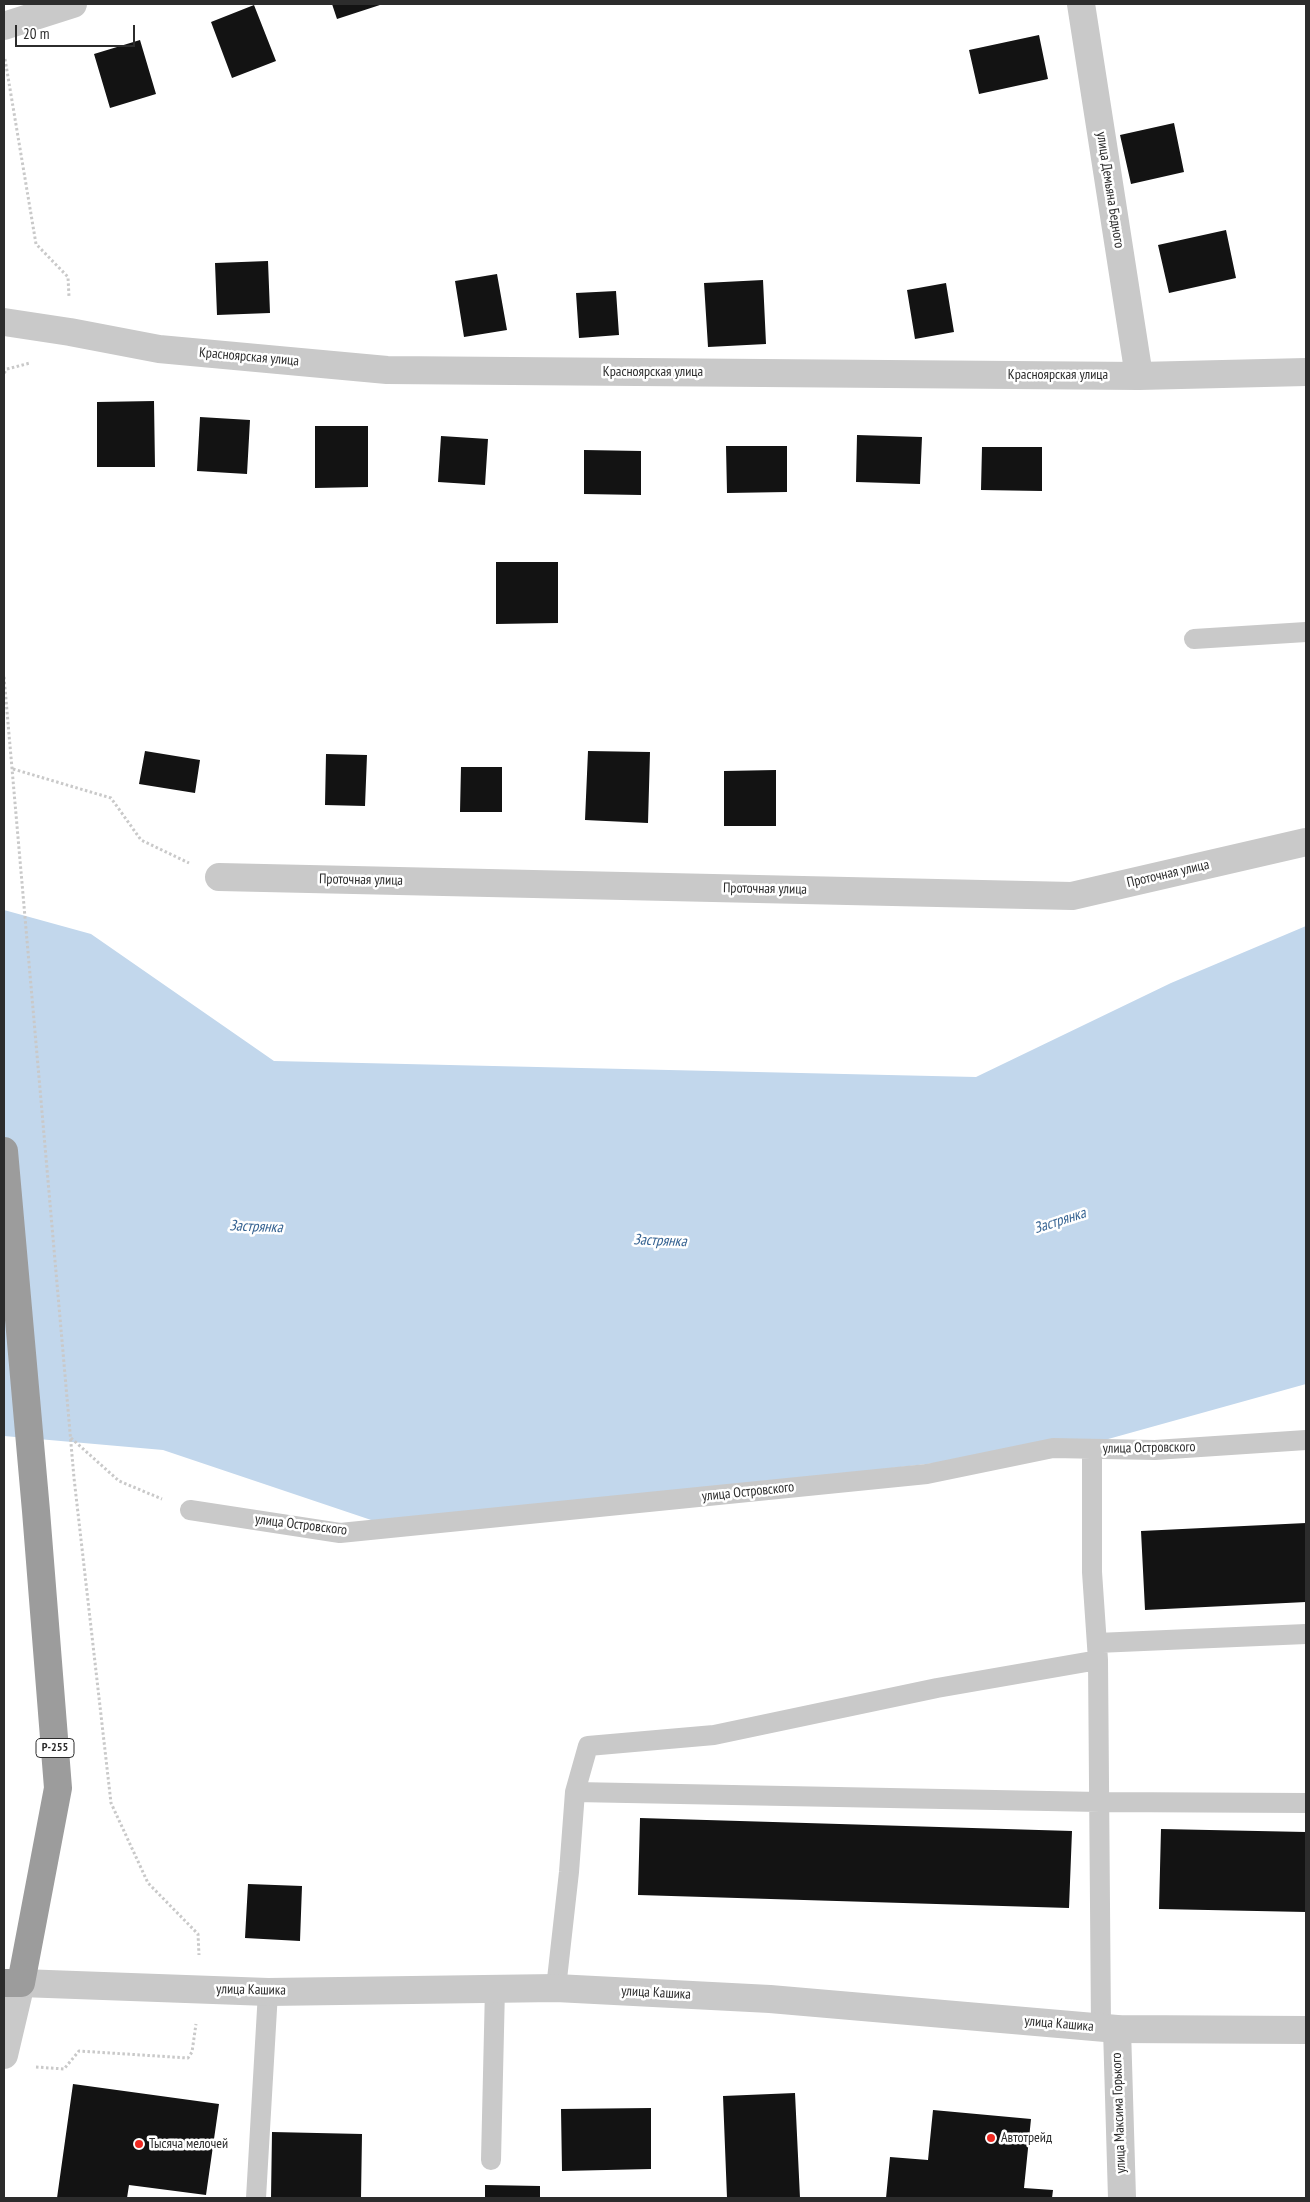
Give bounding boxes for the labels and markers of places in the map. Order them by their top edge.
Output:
place label: Автотрейд [1001,2130,1052,2146]
marker: Автотрейд [985,2132,997,2144]
place label: Тысяча мелочей [149,2136,228,2152]
marker: Тысяча мелочей [133,2138,145,2150]

